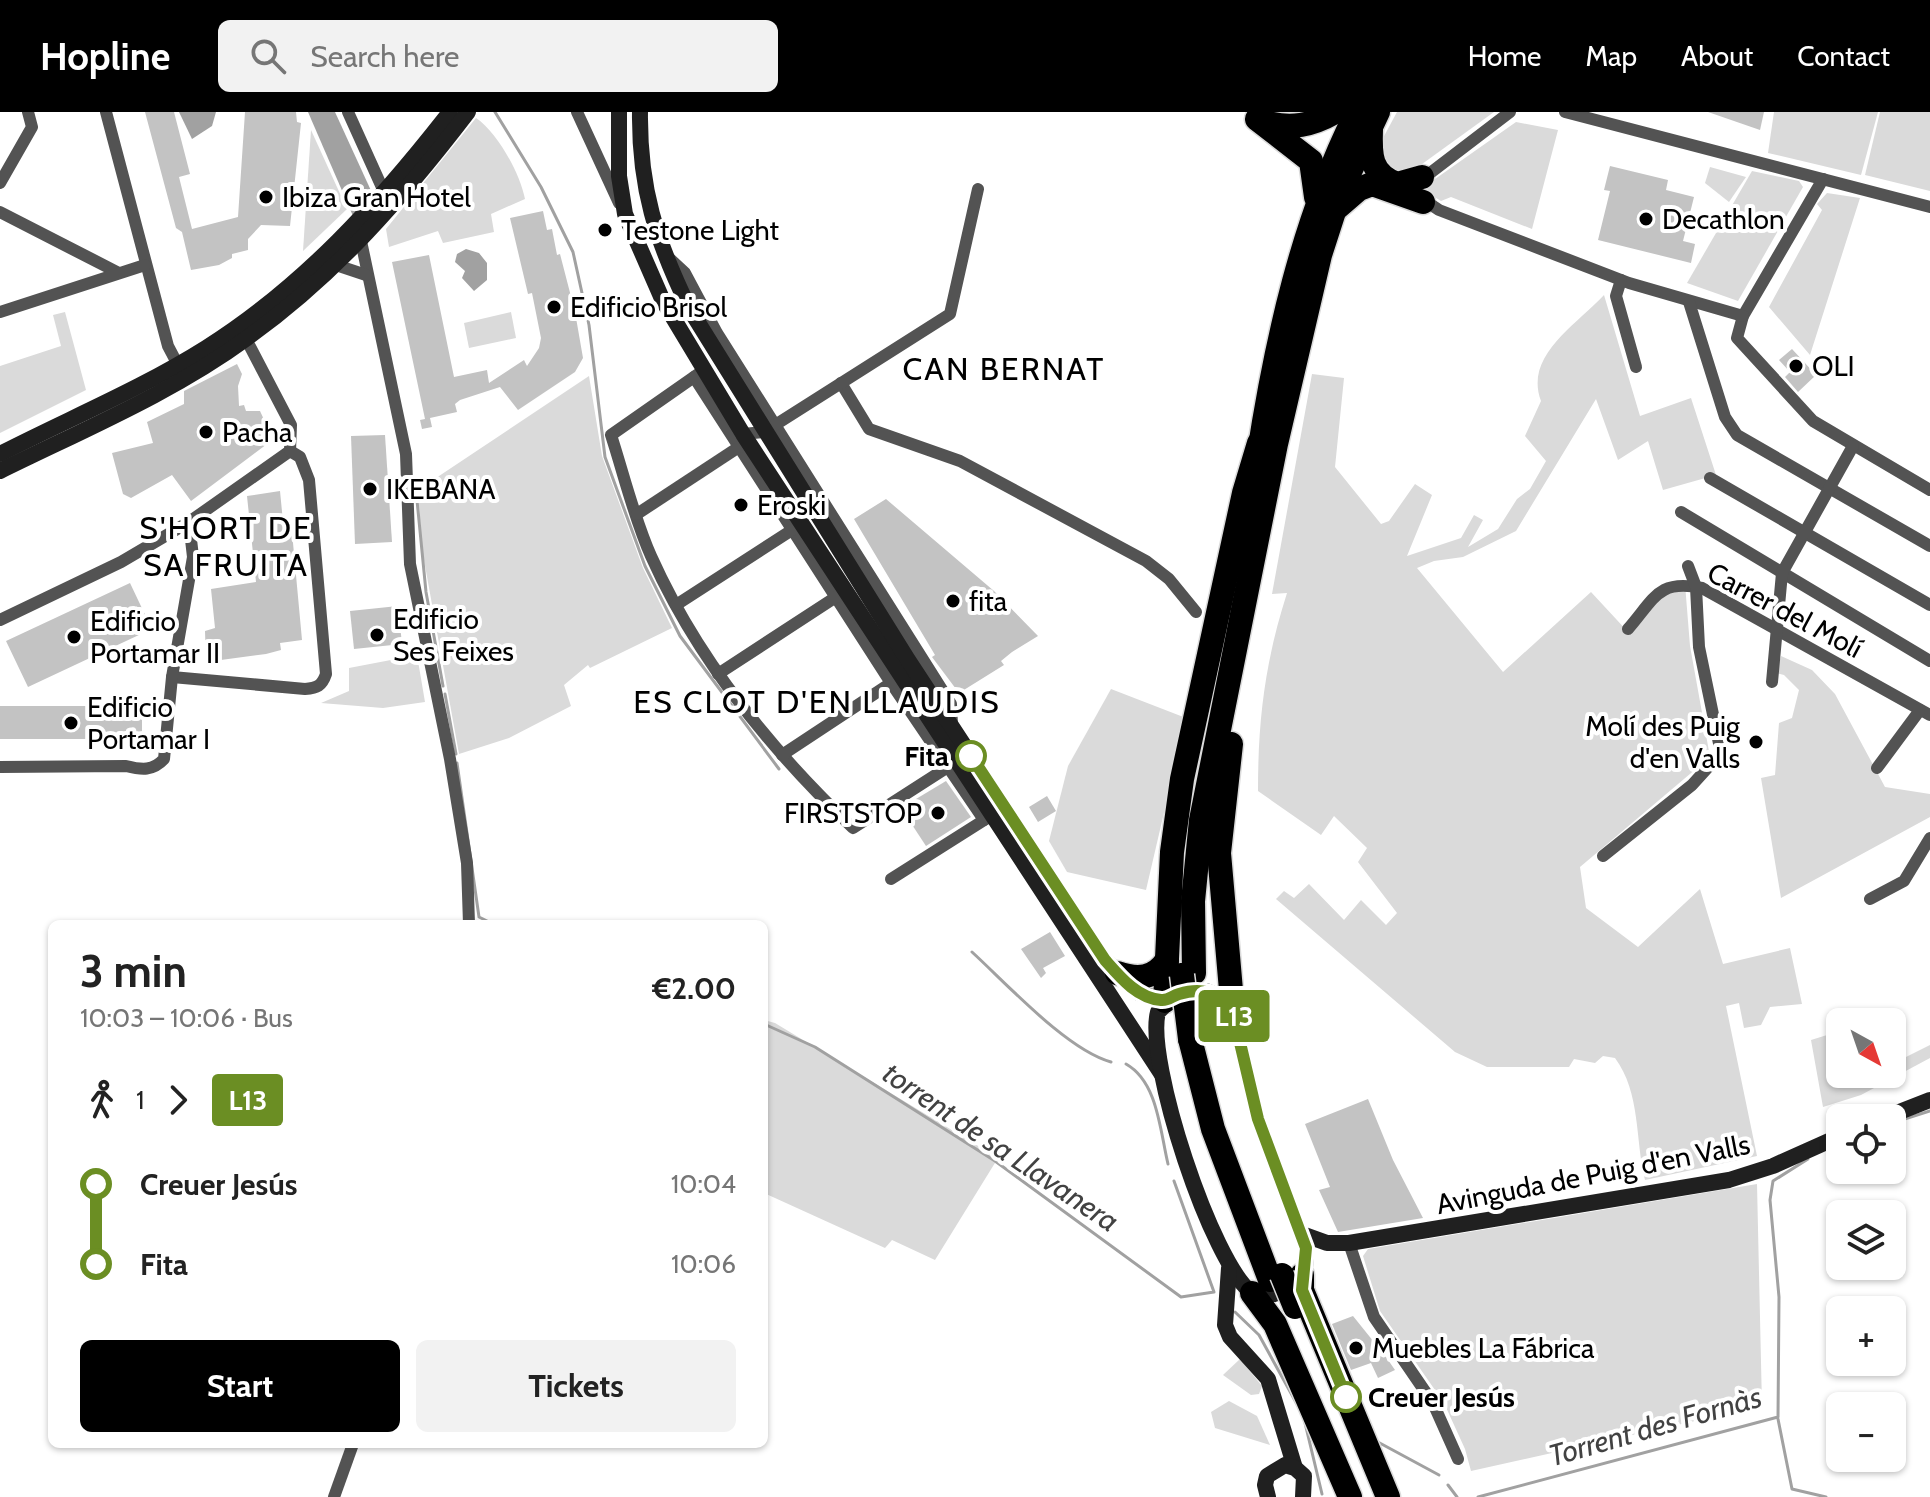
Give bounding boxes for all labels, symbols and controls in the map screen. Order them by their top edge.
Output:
search box [218,20,778,92]
text: Hopline [40,33,170,80]
icon: search [246,34,290,78]
text: Search here [310,38,459,75]
text: Home [1468,39,1541,73]
text: Map [1585,39,1637,73]
text: About [1681,39,1753,73]
text: Contact [1797,39,1890,73]
place label: Ibiza Gran Hotel [282,180,471,214]
marker: Ibiza Gran Hotel [257,188,275,206]
place label: Decathlon [1662,202,1785,236]
marker: Decathlon [1637,210,1655,228]
place label: Testone Light [621,213,779,247]
marker: Testone Light [596,221,614,239]
place label: Edificio Brisol [570,290,727,324]
marker: Edificio Brisol [545,298,563,316]
district label: CAN BERNAT [903,349,1105,388]
place label: OLI [1812,349,1855,383]
marker: OLI [1787,357,1805,375]
place label: Pacha [222,415,293,449]
marker: Pacha [197,423,215,441]
place label: IKEBANA [386,472,496,506]
marker: IKEBANA [361,480,379,498]
place label: Eroski [757,488,826,522]
marker: Eroski [732,496,750,514]
district label: S'HORT DE SA FRUITA [139,508,313,584]
street label: Carrer del Molí [1702,555,1868,665]
place label: fita [969,584,1008,618]
marker: fita [944,592,962,610]
place label: Edificio Ses Feixes [393,602,514,668]
place label: Edificio Portamar II [90,604,220,670]
marker: Edificio Ses Feixes [368,626,386,644]
marker: Edificio Portamar II [65,628,83,646]
district label: ES CLOT D'EN LLAUDIS [633,682,1001,721]
place label: Edificio Portamar I [87,690,210,756]
place label: Molí des Puig d'en Valls [1585,709,1741,775]
marker: Edificio Portamar I [62,714,80,732]
marker: Molí des Puig d'en Valls [1747,733,1765,751]
place label: Fita [904,739,949,773]
marker: Fita [956,741,986,771]
place label: FIRSTSTOP [784,796,922,830]
marker: FIRSTSTOP [929,804,947,822]
text: 3 min [80,945,187,998]
text: €2.00 [652,970,736,1007]
line badge: L13 [1188,990,1280,1042]
text: L13 [1215,999,1253,1033]
text: 10:03 – 10:06 · Bus [80,1002,293,1034]
north arrow [1826,1008,1906,1088]
map controls [1826,1008,1906,1472]
water label: torrent de sa Llavanera [876,1054,1126,1240]
icon: walk [80,1078,124,1122]
icon: forward [156,1078,200,1122]
text: L13 [228,1083,267,1117]
text: 1 [136,1084,144,1116]
button: locate [1826,1104,1906,1184]
street label: Avinguda de Puig d'en Valls [1433,1127,1753,1221]
text: Creuer Jesús [140,1166,297,1203]
text: 10:04 [671,1168,736,1200]
button: layers [1826,1200,1906,1280]
text: Fita [140,1246,188,1283]
text: 10:06 [671,1248,736,1280]
button: + [1826,1296,1906,1376]
place label: Muebles La Fábrica [1372,1331,1595,1365]
marker: Muebles La Fábrica [1347,1339,1365,1357]
button: Start [80,1340,400,1432]
button: Tickets [416,1340,736,1432]
water label: Torrent des Fornàs [1544,1378,1766,1474]
place label: Creuer Jesús [1368,1380,1515,1414]
marker: Creuer Jesús [1331,1382,1361,1412]
button: − [1826,1392,1906,1472]

